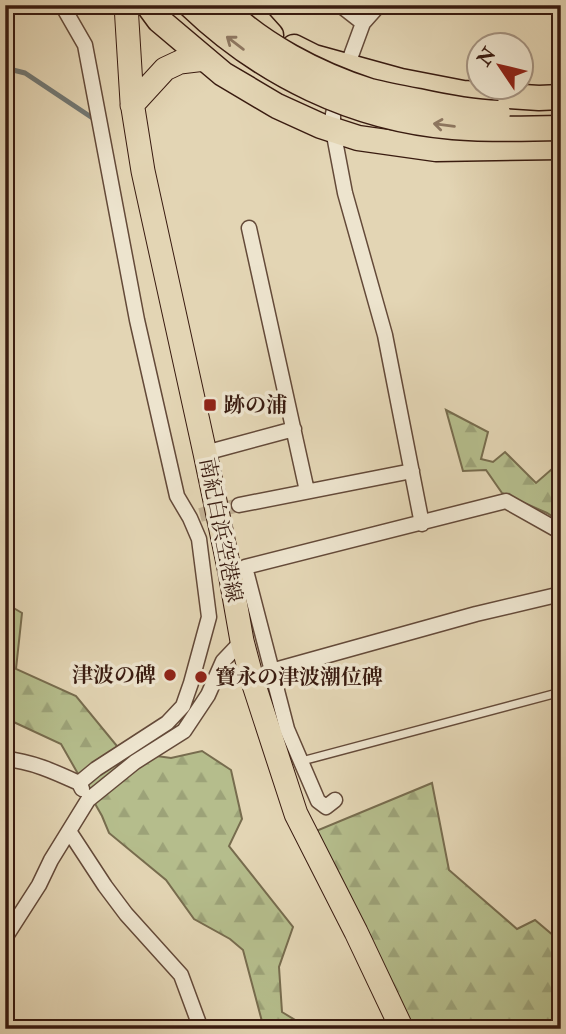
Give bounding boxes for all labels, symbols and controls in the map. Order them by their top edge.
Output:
north arrow [464,32,534,102]
one-way arrow [226,36,244,51]
text: N [472,42,502,71]
one-way arrow [433,119,456,132]
place label: 跡の浦 [224,392,287,419]
marker: 跡の浦 [202,397,218,413]
street label: 南紀白浜空港線 [193,455,248,605]
place label: 津波の碑 [72,662,156,689]
place label: 寶永の津波潮位碑 [215,664,383,691]
marker: 津波の碑 [162,667,178,683]
marker: 寶永の津波潮位碑 [193,669,209,685]

